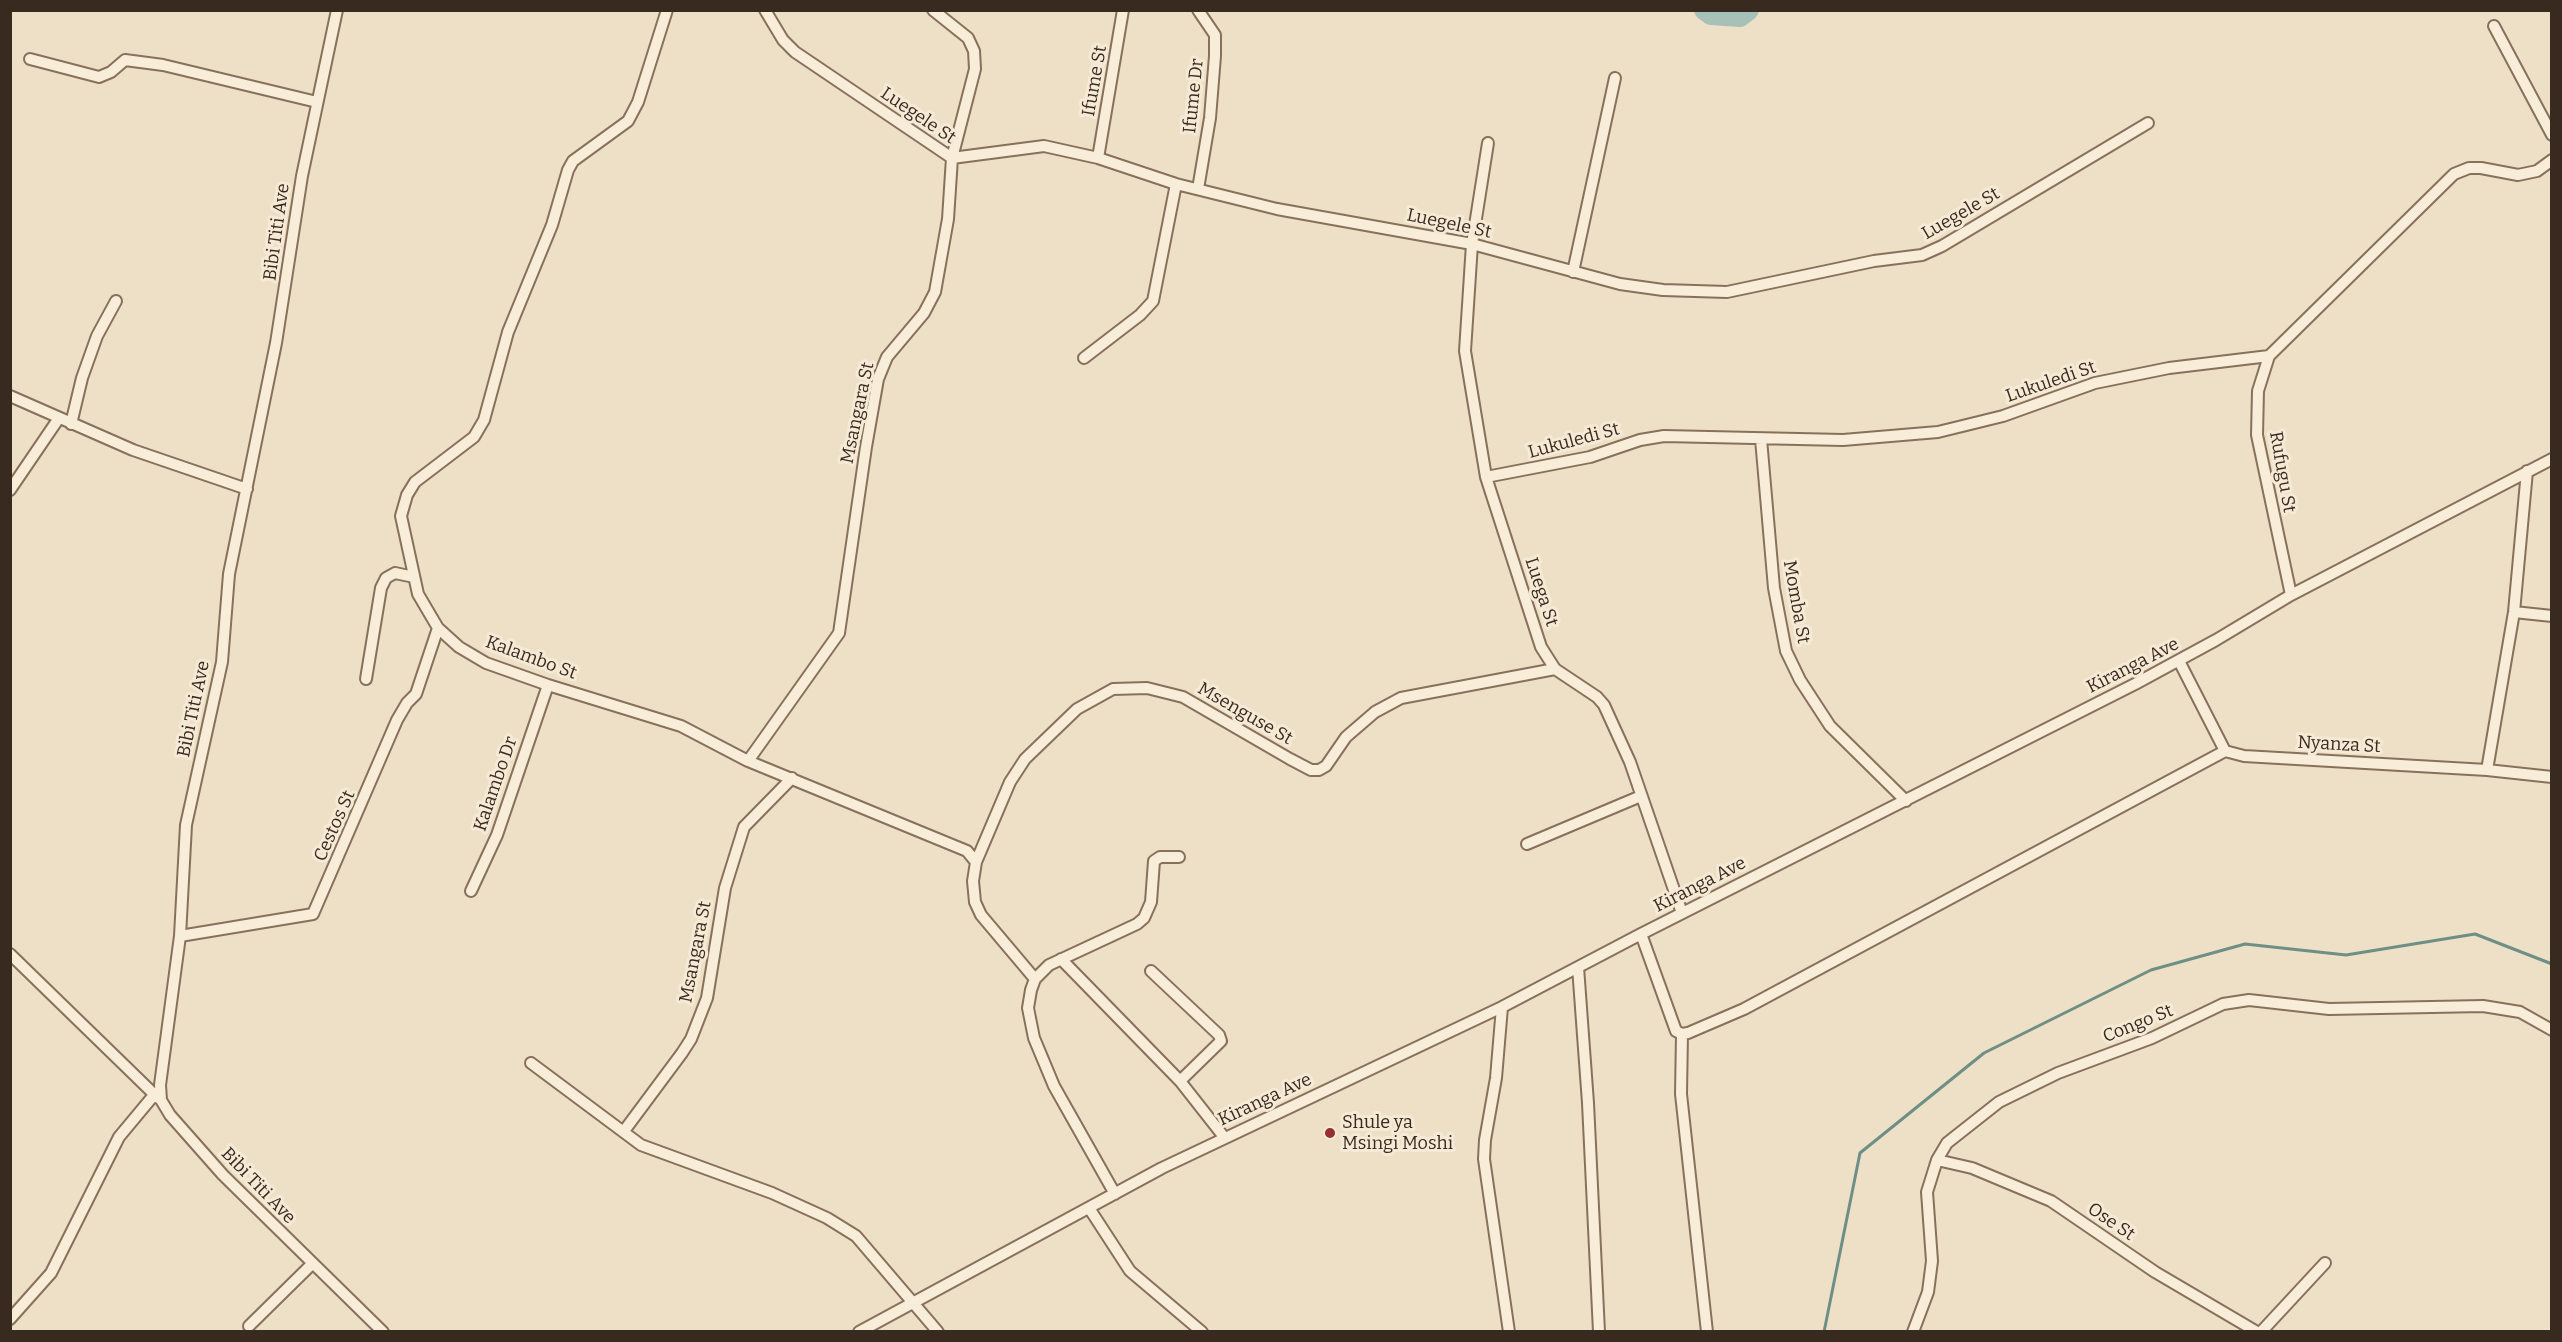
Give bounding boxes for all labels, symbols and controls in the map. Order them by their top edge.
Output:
street label: Ifume St [1078,44,1112,118]
street label: Ifume Dr [1179,58,1209,134]
street label: Luegele St [876,83,960,149]
street label: Bibi Titi Ave [259,182,295,282]
street label: Luegele St [1918,183,2004,245]
street label: Luegele St [1405,204,1493,244]
street label: Lukuledi St [2003,357,2099,407]
street label: Msangara St [837,360,879,466]
street label: Lukuledi St [1526,418,1622,464]
street label: Rufugu St [2264,430,2300,514]
street label: Luega St [1520,555,1562,629]
street label: Momba St [1778,559,1814,645]
street label: Kalambo St [483,632,579,684]
street label: Kiranga Ave [2083,634,2183,698]
street label: Bibi Titi Ave [173,659,215,759]
street label: Msenguse St [1194,678,1296,750]
street label: Nyanza St [2297,732,2381,758]
street label: Kalambo Dr [470,734,522,834]
street label: Cestos St [310,787,360,865]
street label: Kiranga Ave [1650,853,1750,917]
street label: Msangara St [676,899,716,1005]
street label: Congo St [2100,1000,2176,1048]
street label: Kiranga Ave [1215,1069,1315,1131]
place label: Shule ya Msingi Moshi [1342,1112,1453,1154]
marker: Shule ya Msingi Moshi [1323,1126,1337,1140]
street label: Bibi Titi Ave [216,1143,300,1229]
street label: Ose St [2083,1198,2139,1246]

